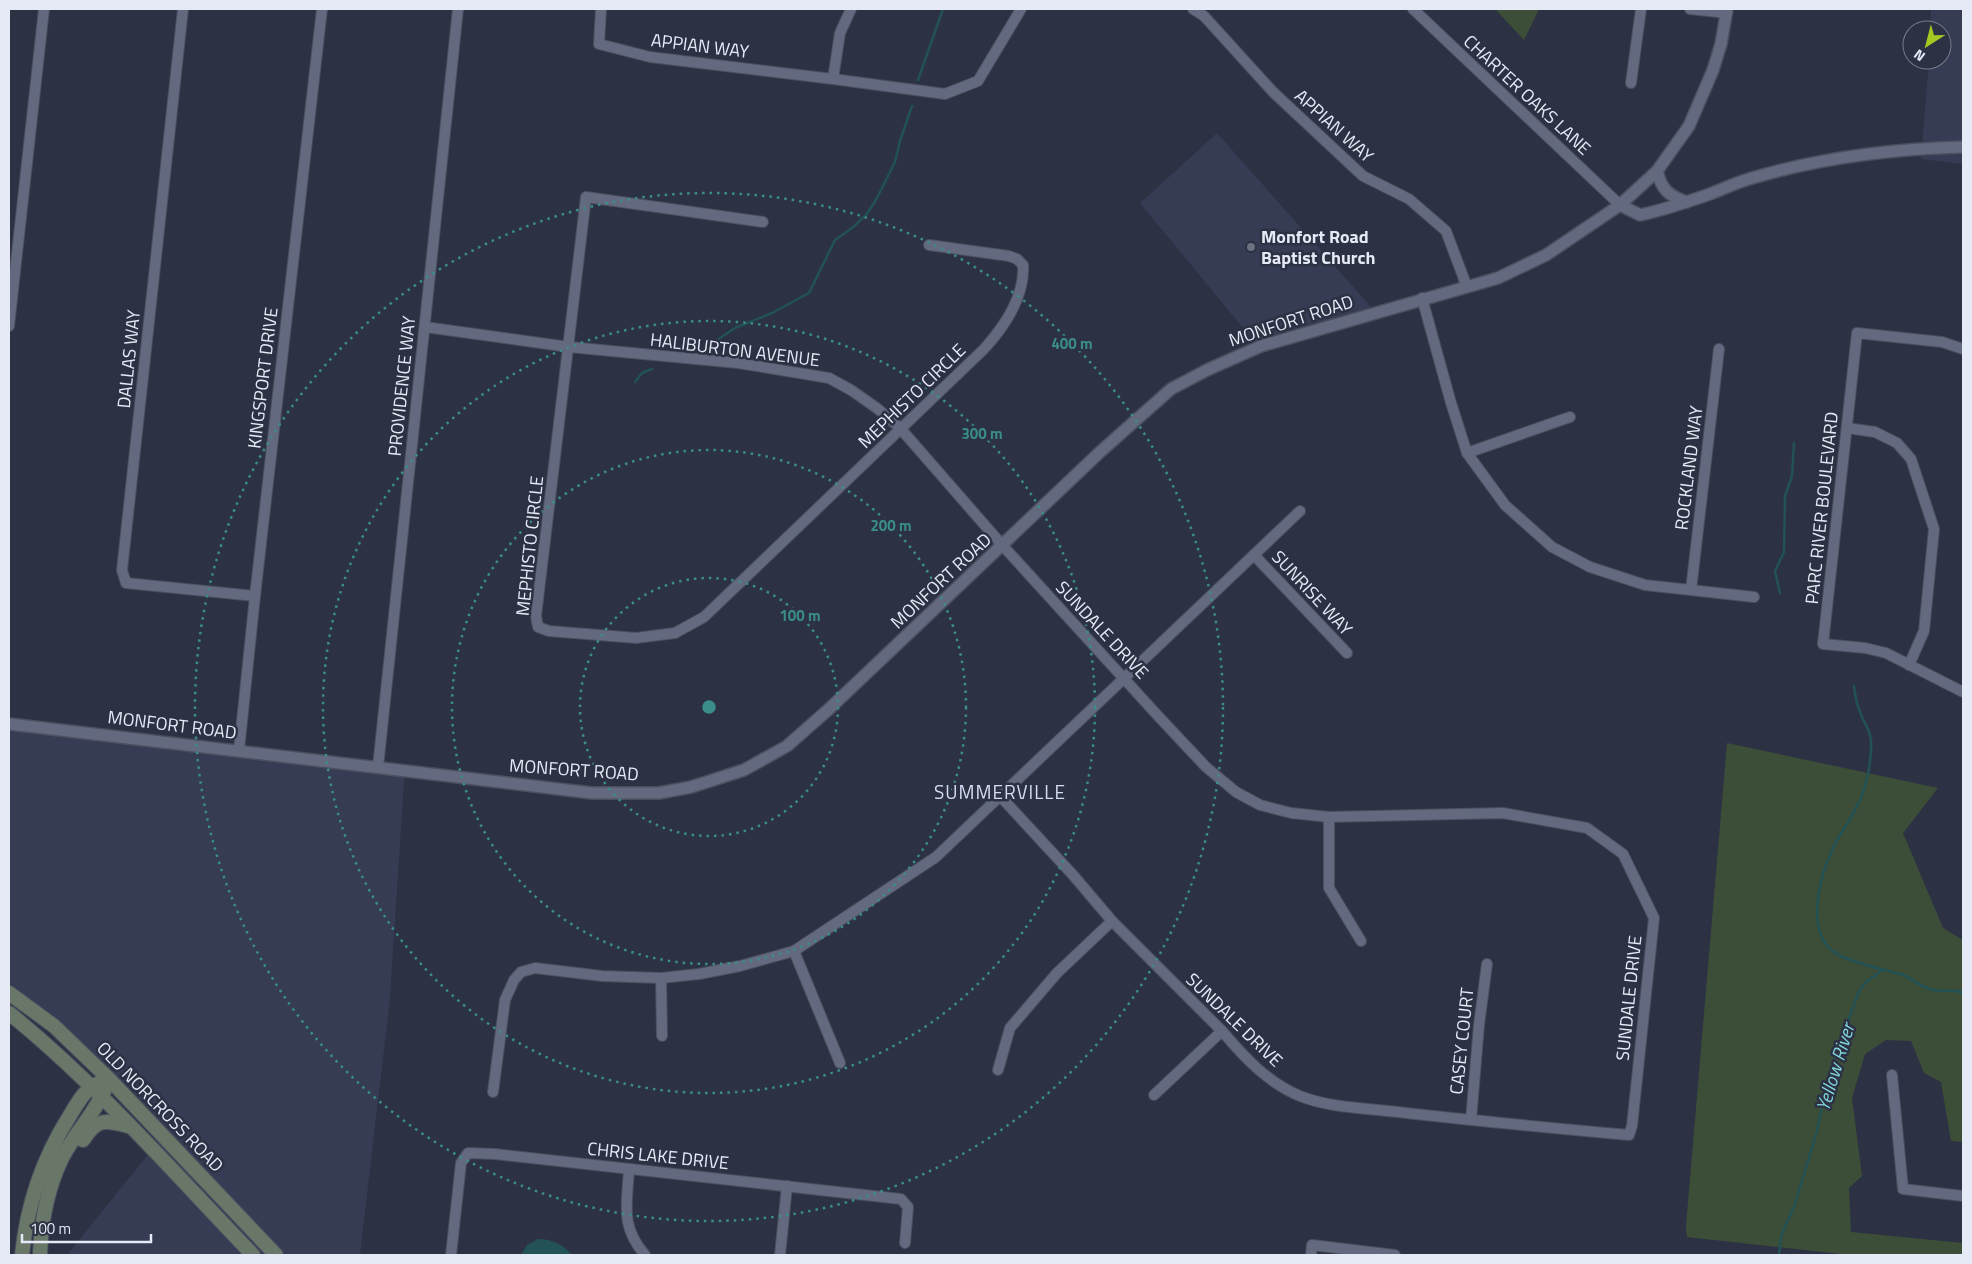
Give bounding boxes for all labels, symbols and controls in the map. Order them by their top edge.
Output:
north arrow [1902,20,1952,70]
street label: APPIAN WAY [650,26,751,65]
street label: CHARTER OAKS LANE [1457,28,1597,161]
text: N [1909,45,1929,67]
street label: APPIAN WAY [1289,83,1380,169]
place label: Monfort Road Baptist Church [1261,223,1376,271]
marker: Monfort Road Baptist Church [1245,241,1257,253]
street label: MONFORT ROAD [1225,288,1357,353]
street label: KINGSPORT DRIVE [240,306,285,450]
street label: DALLAS WAY [110,308,147,409]
street label: PROVIDENCE WAY [381,314,422,457]
street label: HALIBURTON AVENUE [649,326,822,373]
text: 400 m [1051,332,1093,355]
street label: MEPHISTO CIRCLE [852,337,972,454]
street label: ROCKLAND WAY [1667,404,1710,532]
street label: PARC RIVER BOULEVARD [1798,410,1845,605]
text: 300 m [961,422,1003,445]
street label: MEPHISTO CIRCLE [509,475,550,617]
text: 200 m [870,514,912,537]
street label: MONFORT ROAD [884,527,997,635]
street label: SUNRISE WAY [1266,544,1359,642]
street label: SUNDALE DRIVE [1050,574,1155,685]
text: 100 m [779,604,821,627]
centre of rings [700,698,718,716]
street label: MONFORT ROAD [106,703,238,746]
street label: MONFORT ROAD [508,752,640,787]
district label: SUMMERVILLE [934,777,1066,806]
street label: SUNDALE DRIVE [1609,934,1649,1062]
street label: SUNDALE DRIVE [1180,966,1289,1073]
street label: CASEY COURT [1442,986,1481,1096]
water label: Yellow River [1807,1018,1862,1114]
street label: OLD NORCROSS ROAD [91,1035,230,1178]
street label: CHRIS LAKE DRIVE [586,1135,730,1176]
scale bar [22,1212,151,1244]
text: 100 m [30,1217,71,1240]

